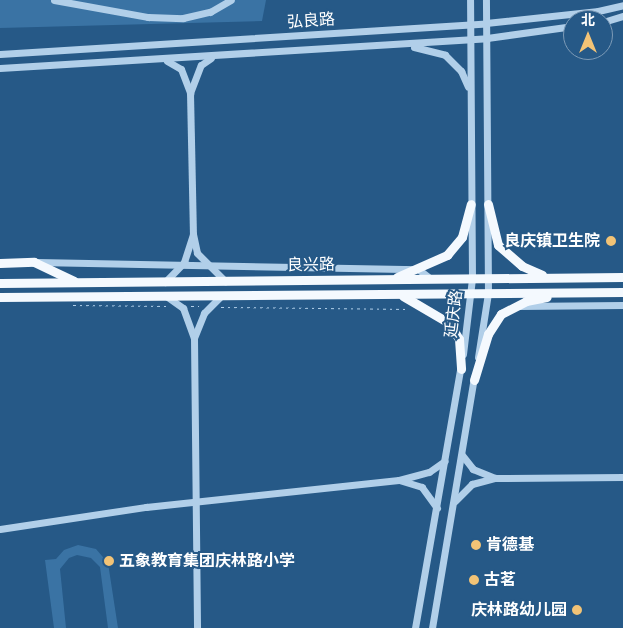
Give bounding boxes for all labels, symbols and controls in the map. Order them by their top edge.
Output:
street label: 弘良路 [286,10,336,32]
north arrow [563,10,613,60]
text: 北 [581,12,595,29]
place label: 良庆镇卫生院 [504,231,600,251]
marker: 良庆镇卫生院 [604,234,618,248]
street label: 良兴路 [287,255,335,275]
street label: 延庆路 [442,289,466,339]
place label: 肯德基 [486,535,534,555]
marker: 肯德基 [470,539,482,551]
place label: 五象教育集团庆林路小学 [119,551,295,571]
marker: 五象教育集团庆林路小学 [103,555,115,567]
place label: 古茗 [484,570,516,590]
marker: 古茗 [468,574,480,586]
place label: 庆林路幼儿园 [471,600,567,620]
marker: 庆林路幼儿园 [571,604,583,616]

